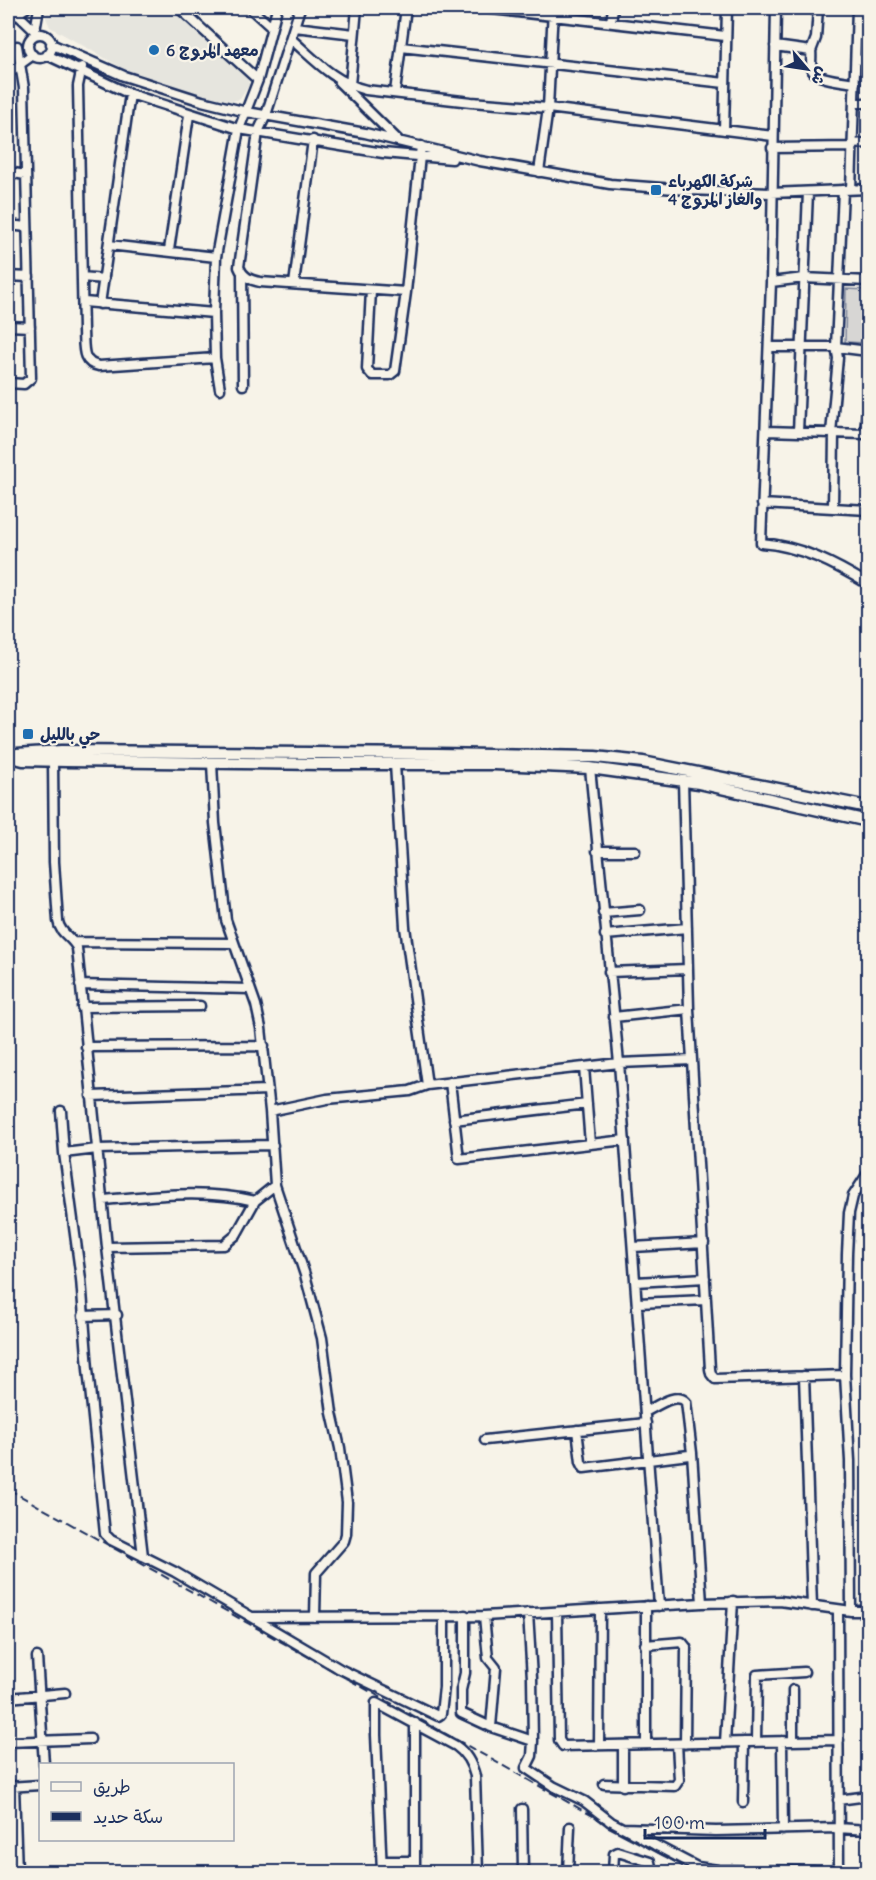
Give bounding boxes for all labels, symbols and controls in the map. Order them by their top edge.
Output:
north arrow [777,39,837,99]
place label: معهد المروج 6 [166,40,259,61]
marker: معهد المروج 6 [147,43,161,57]
text: ش [807,64,833,89]
place label: شركة الكهرباء والغاز المروج 4 [668,171,762,210]
marker: شركة الكهرباء والغاز المروج 4 [649,183,663,197]
place label: حي بالليل [40,724,100,749]
marker: حي بالليل [21,727,35,741]
legend [39,1763,234,1841]
text: طريق [93,1775,131,1798]
scale bar [645,1802,765,1840]
text: سكة حديد [93,1805,163,1828]
text: 100 m [654,1811,705,1834]

